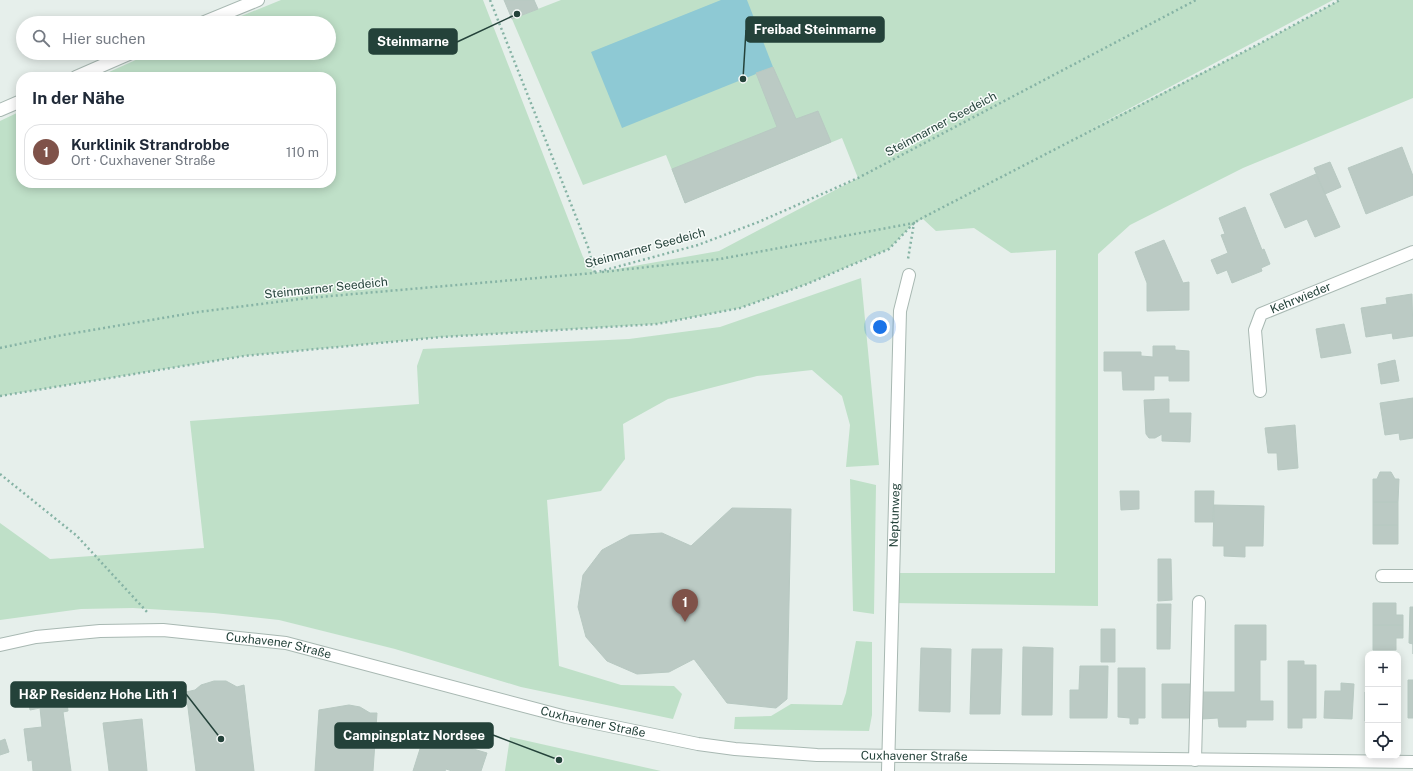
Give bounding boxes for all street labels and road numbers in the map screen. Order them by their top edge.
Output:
street label: Steinmarner Seedeich [883,89,999,159]
street label: Steinmarner Seedeich [583,225,707,271]
street label: Steinmarner Seedeich [264,275,388,301]
street label: Kehrwieder [1268,279,1333,316]
street label: Neptunweg [887,483,903,548]
street label: Cuxhavener Straße [225,630,333,662]
street label: Cuxhavener Straße [539,704,647,740]
street label: Cuxhavener Straße [861,749,968,764]

